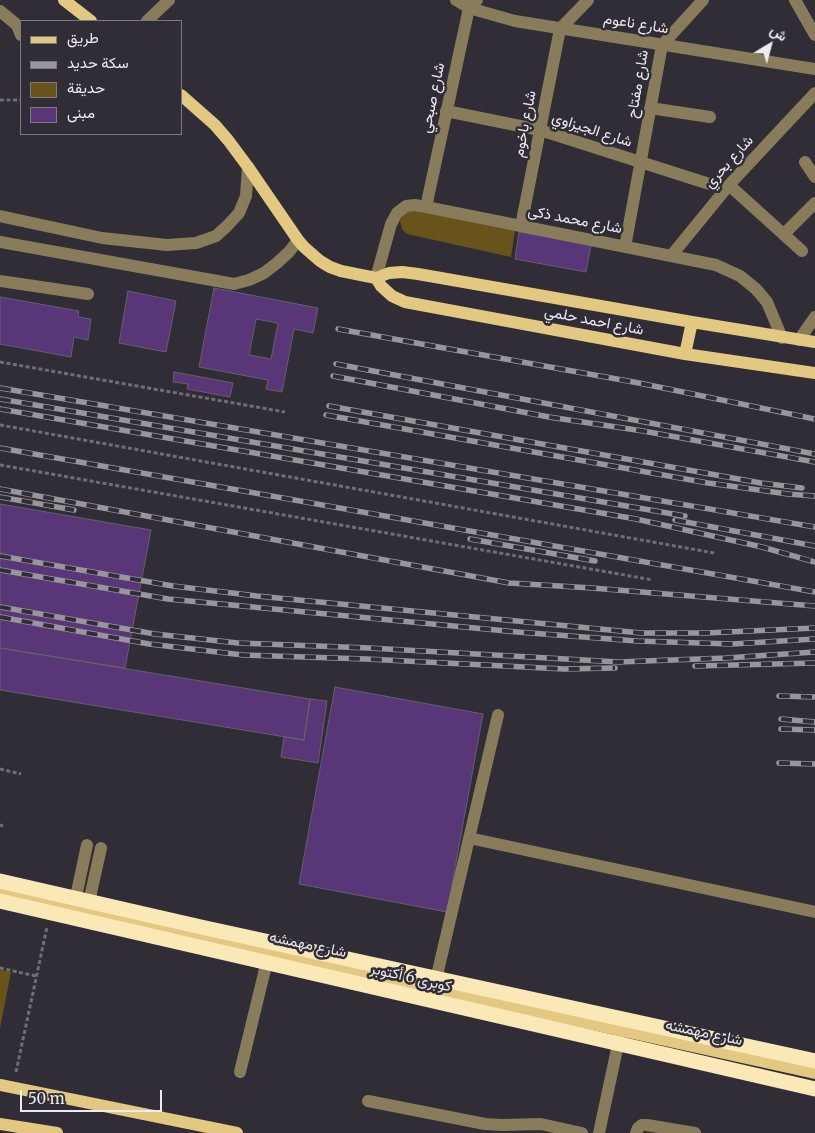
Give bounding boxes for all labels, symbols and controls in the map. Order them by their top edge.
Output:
street label: شارع ناعوم [602,10,670,38]
legend [20,20,182,135]
north arrow [745,20,795,70]
text: ش [767,21,791,45]
text: طريق [67,28,99,47]
street label: شارع مفتاح [623,49,653,119]
text: سكة حديد [67,53,129,72]
street label: شارع صبحي [417,61,449,135]
text: حديقة [67,78,105,97]
street label: شارع باخوم [510,89,540,159]
text: مبنى [67,103,95,122]
street label: شارع الجيزاوي [550,109,634,151]
street label: شارع بحري [701,132,757,192]
street label: شارع محمد ذكى [526,202,624,238]
street label: شارع احمد حلمي [543,303,645,339]
street label: شارع مهمشه [268,928,348,962]
street label: كوبرى 6 أكتوبر [369,960,453,996]
street label: شارع مهمشه [664,1016,744,1050]
scale bar [22,1080,165,1112]
text: 50 m [28,1089,65,1108]

